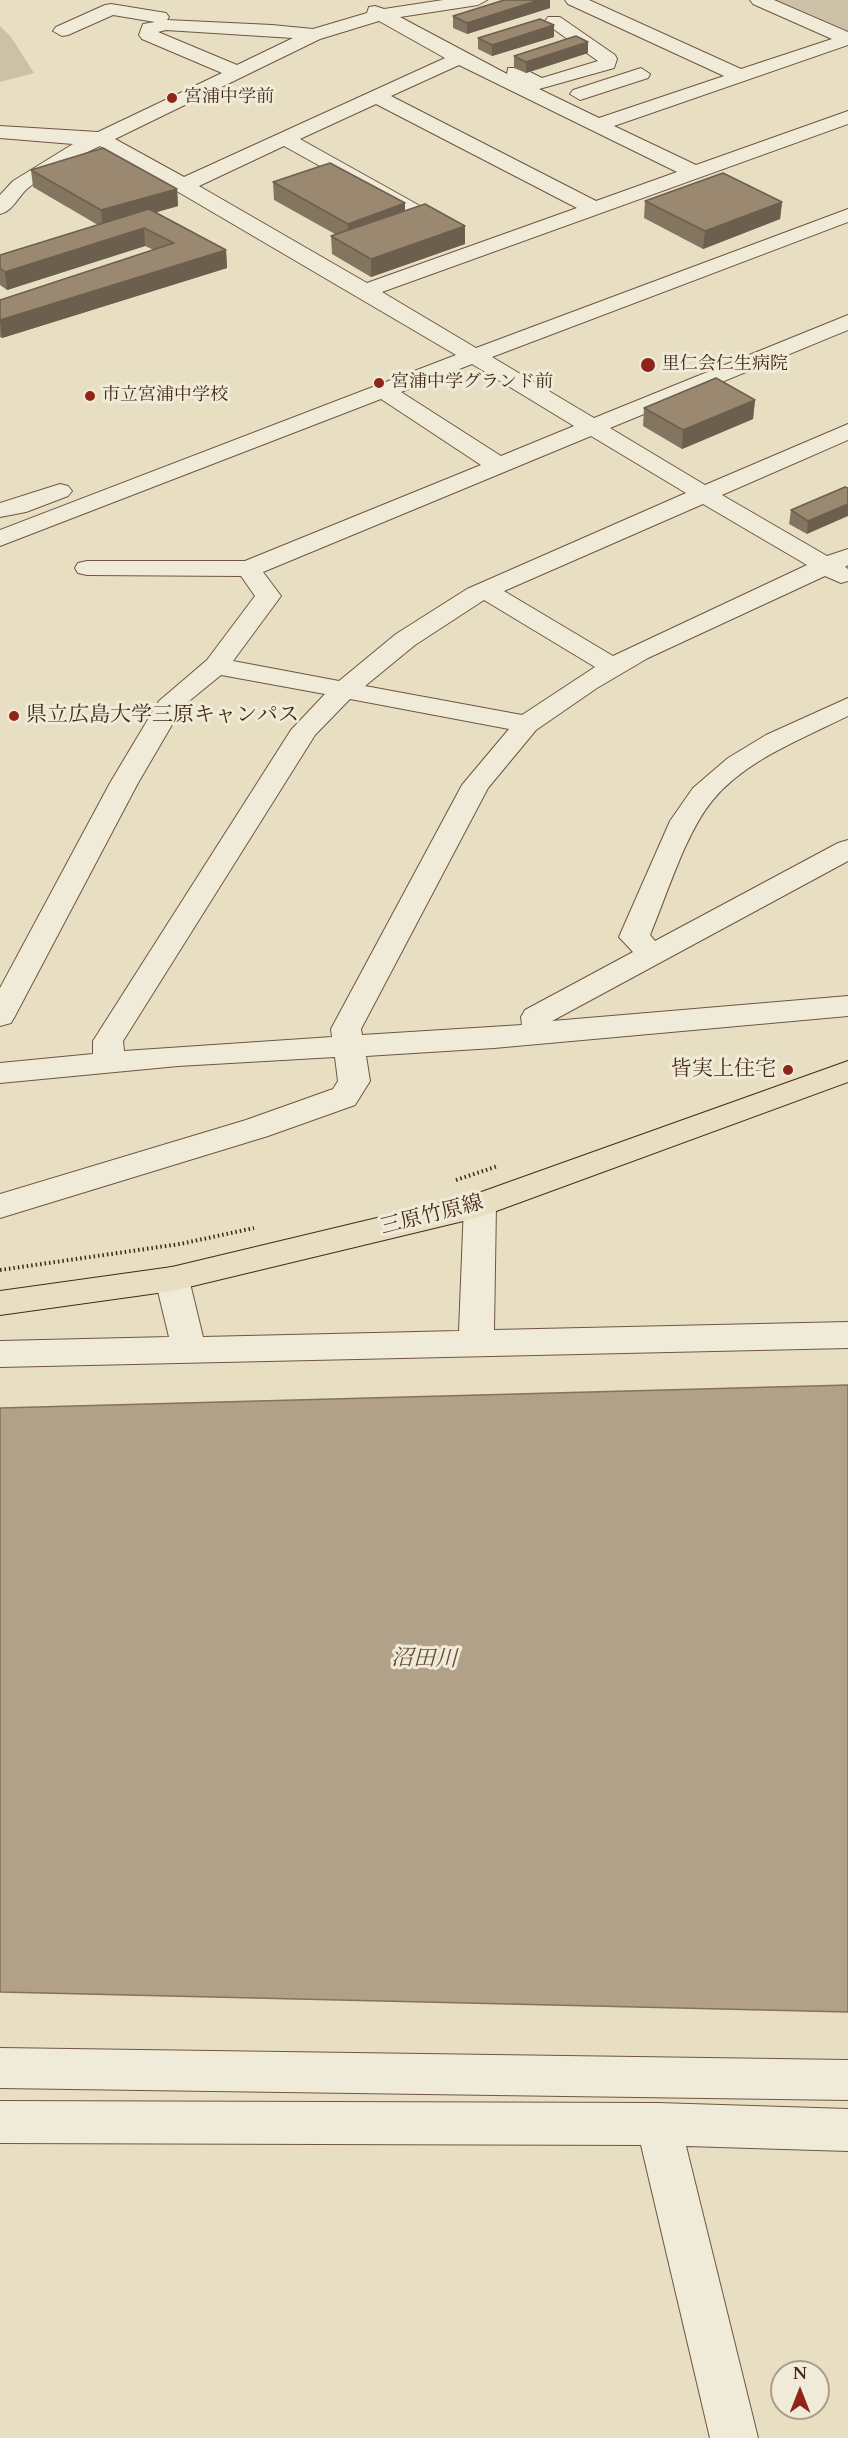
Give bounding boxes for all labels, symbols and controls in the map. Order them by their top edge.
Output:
place label: 宮浦中学前 [184,87,274,109]
marker: 宮浦中学前 [165,91,179,105]
place label: 里仁会仁生病院 [662,354,788,376]
marker: 里仁会仁生病院 [639,356,657,374]
place label: 宮浦中学グランド前 [391,372,553,394]
marker: 宮浦中学グランド前 [372,376,386,390]
place label: 市立宮浦中学校 [102,385,228,407]
marker: 市立宮浦中学校 [83,389,97,403]
place label: 県立広島大学三原キャンパス [26,703,299,729]
marker: 県立広島大学三原キャンパス [7,709,21,723]
place label: 皆実上住宅 [671,1057,776,1083]
marker: 皆実上住宅 [781,1063,795,1077]
street label: 三原竹原線 [378,1191,486,1241]
water label: 沼田川 [391,1646,457,1674]
north arrow [770,2360,830,2420]
text: N [793,2363,807,2385]

